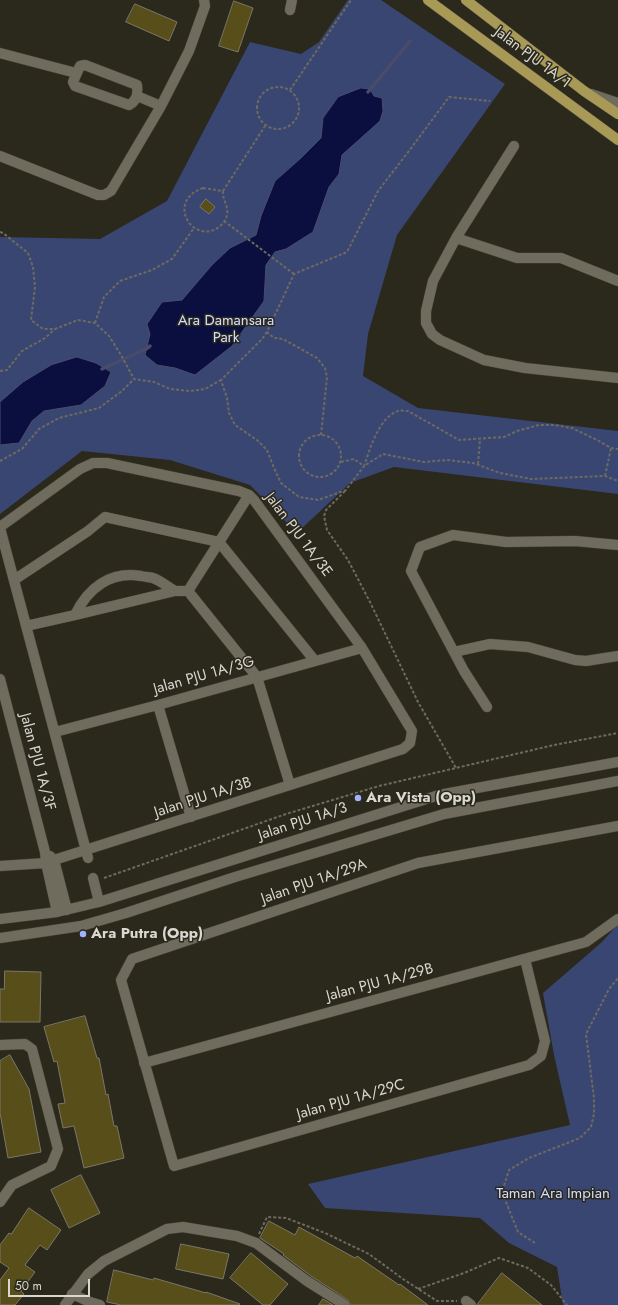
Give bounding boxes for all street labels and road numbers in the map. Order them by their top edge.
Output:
street label: Jalan PJU 1A/1 [490,23,574,93]
street label: Jalan PJU 1A/3E [260,489,336,581]
street label: Jalan PJU 1A/3G [151,653,257,699]
street label: Jalan PJU 1A/3F [15,711,59,813]
street label: Jalan PJU 1A/3B [152,774,254,822]
street label: Jalan PJU 1A/3 [256,799,350,845]
street label: Jalan PJU 1A/29A [259,856,369,908]
street label: Jalan PJU 1A/29B [325,960,435,1006]
street label: Jalan PJU 1A/29C [295,1076,407,1124]

